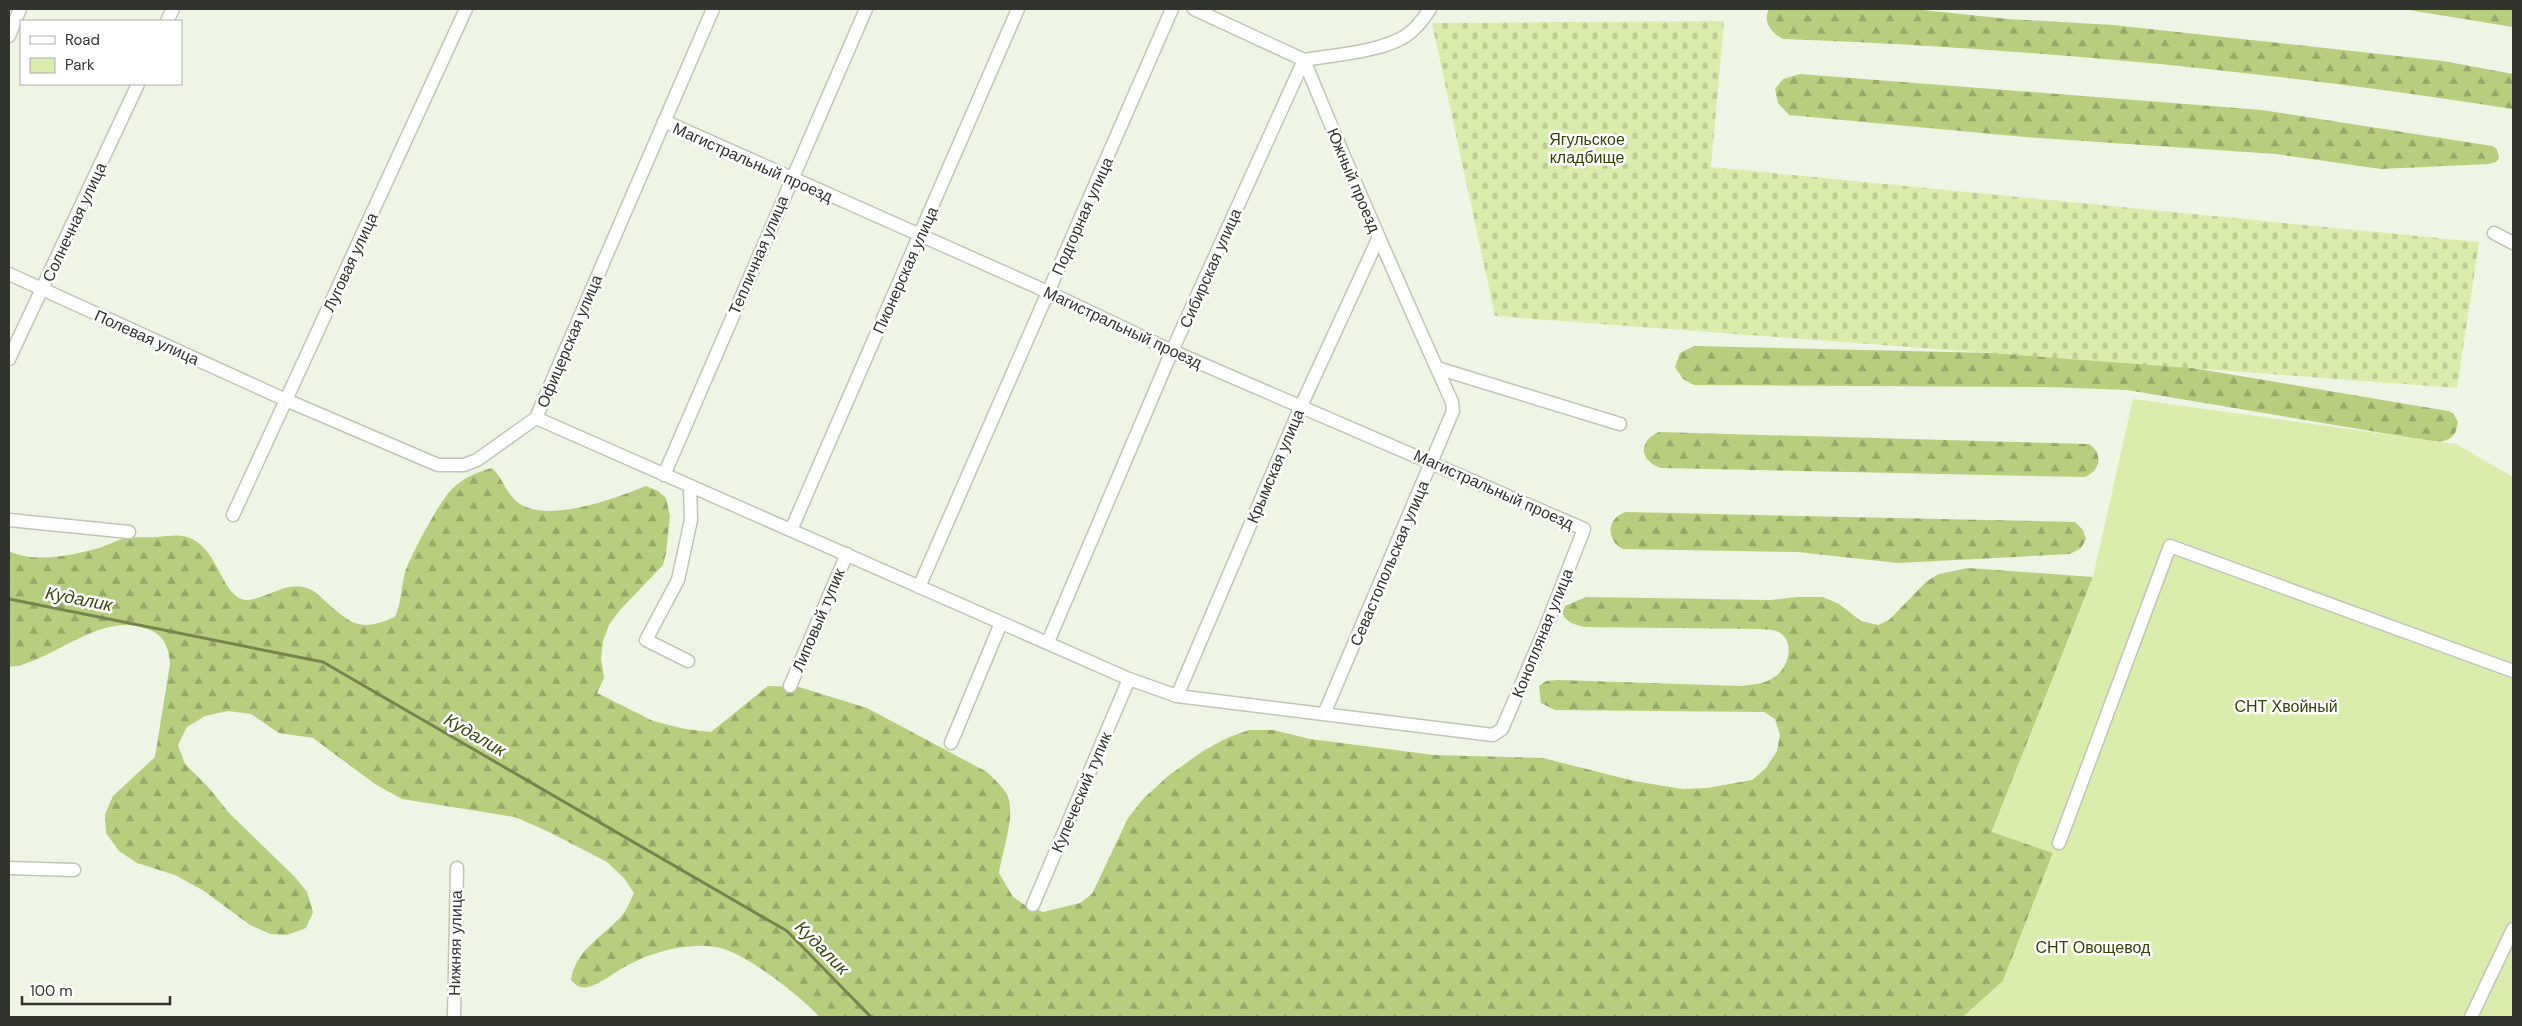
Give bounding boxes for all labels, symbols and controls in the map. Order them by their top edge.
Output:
legend [20,20,182,85]
text: Road [65,30,100,50]
text: Park [65,55,95,75]
street label: Магистральный проезд [670,118,837,207]
street label: Южный проезд [1322,125,1385,236]
park label: Ягульское кладбище [1549,129,1625,168]
street label: Подгорная улица [1047,154,1118,279]
street label: Солнечная улица [38,159,111,285]
street label: Тепличная улица [724,192,793,318]
street label: Пионерская улица [868,203,943,337]
street label: Сибирская улица [1175,205,1246,331]
street label: Луговая улица [318,209,383,315]
street label: Офицерская улица [532,271,607,411]
street label: Магистральный проезд [1040,281,1206,374]
street label: Полевая улица [91,305,203,370]
street label: Крымская улица [1242,406,1309,526]
street label: Магистральный проезд [1411,445,1578,534]
street label: Севастопольская улица [1345,477,1434,649]
street label: Липовый тупик [787,564,850,675]
street label: Конопляная улица [1507,566,1578,701]
water label: Кудалик [43,581,116,618]
park label: СНТ Хвойный [2234,696,2338,717]
water label: Кудалик [440,708,512,763]
street label: Купеческий тупик [1047,728,1117,856]
street label: Нижняя улица [444,890,467,996]
water label: Кудалик [790,916,856,982]
park label: СНТ Овощевод [2036,937,2151,958]
scale bar [22,974,170,1006]
text: 100 m [30,981,73,1001]

